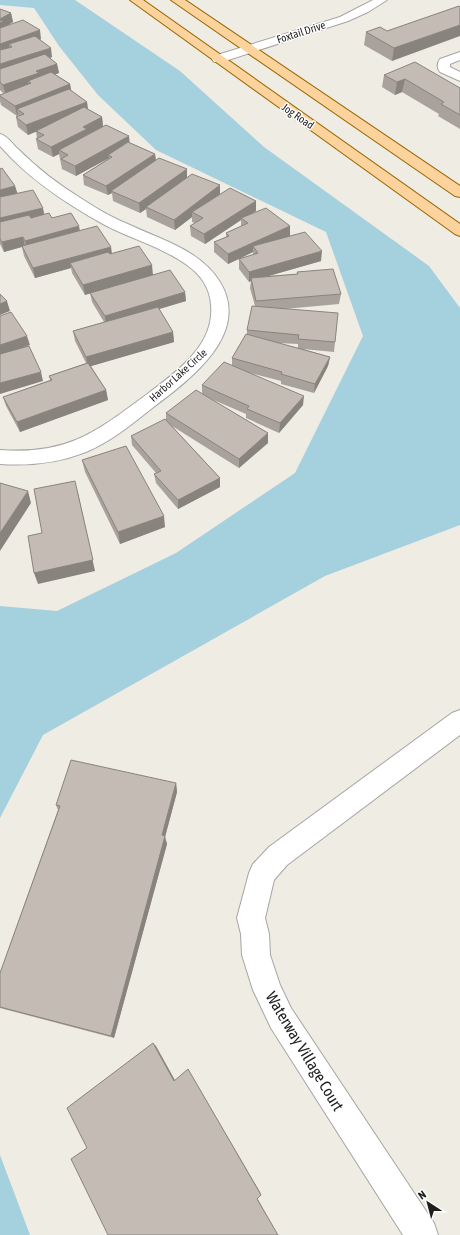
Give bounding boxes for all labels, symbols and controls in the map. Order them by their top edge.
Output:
street label: Foxtail Drive [275,19,327,45]
street label: Jog Road [280,101,316,131]
street label: Harbor Lake Circle [147,346,209,404]
street label: Waterway Village Court [261,988,348,1115]
north arrow [408,1183,448,1223]
text: N [416,1188,428,1202]

